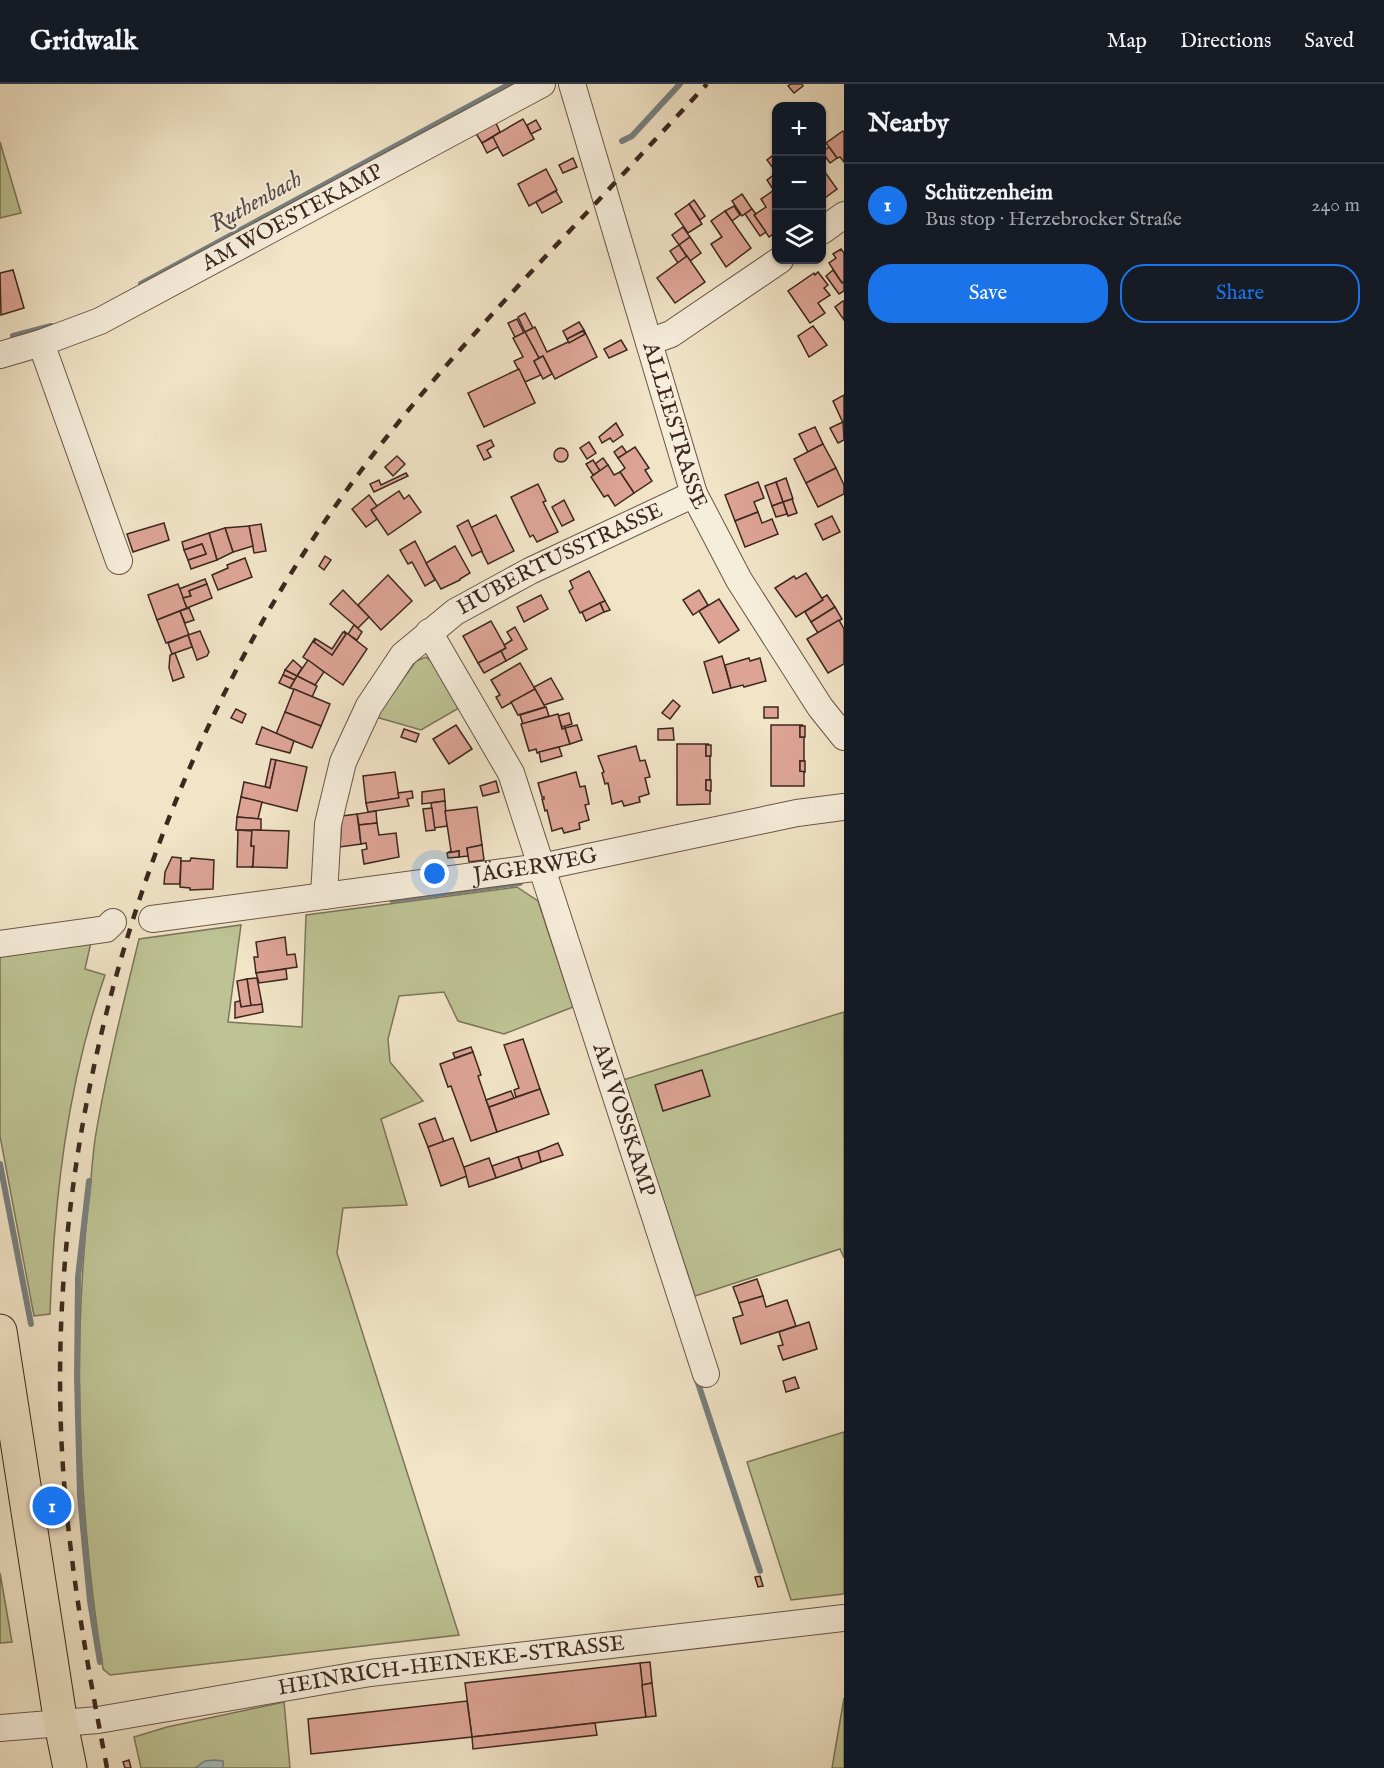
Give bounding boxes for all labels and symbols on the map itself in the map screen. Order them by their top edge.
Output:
street label: AM WOESTEKAMP [196,158,388,278]
water label: Ruthenbach [204,164,308,240]
street label: ALLEESTRASSE [635,338,714,515]
street label: HUBERTUSSTRASSE [452,497,667,622]
street label: JÄGERWEG [469,841,600,890]
your location [420,859,449,888]
street label: AM VOSSKAMP [585,1039,662,1201]
pin: 1 [32,1484,72,1528]
street label: HEINRICH-HEINEKE-STRASSE [276,1630,626,1703]

